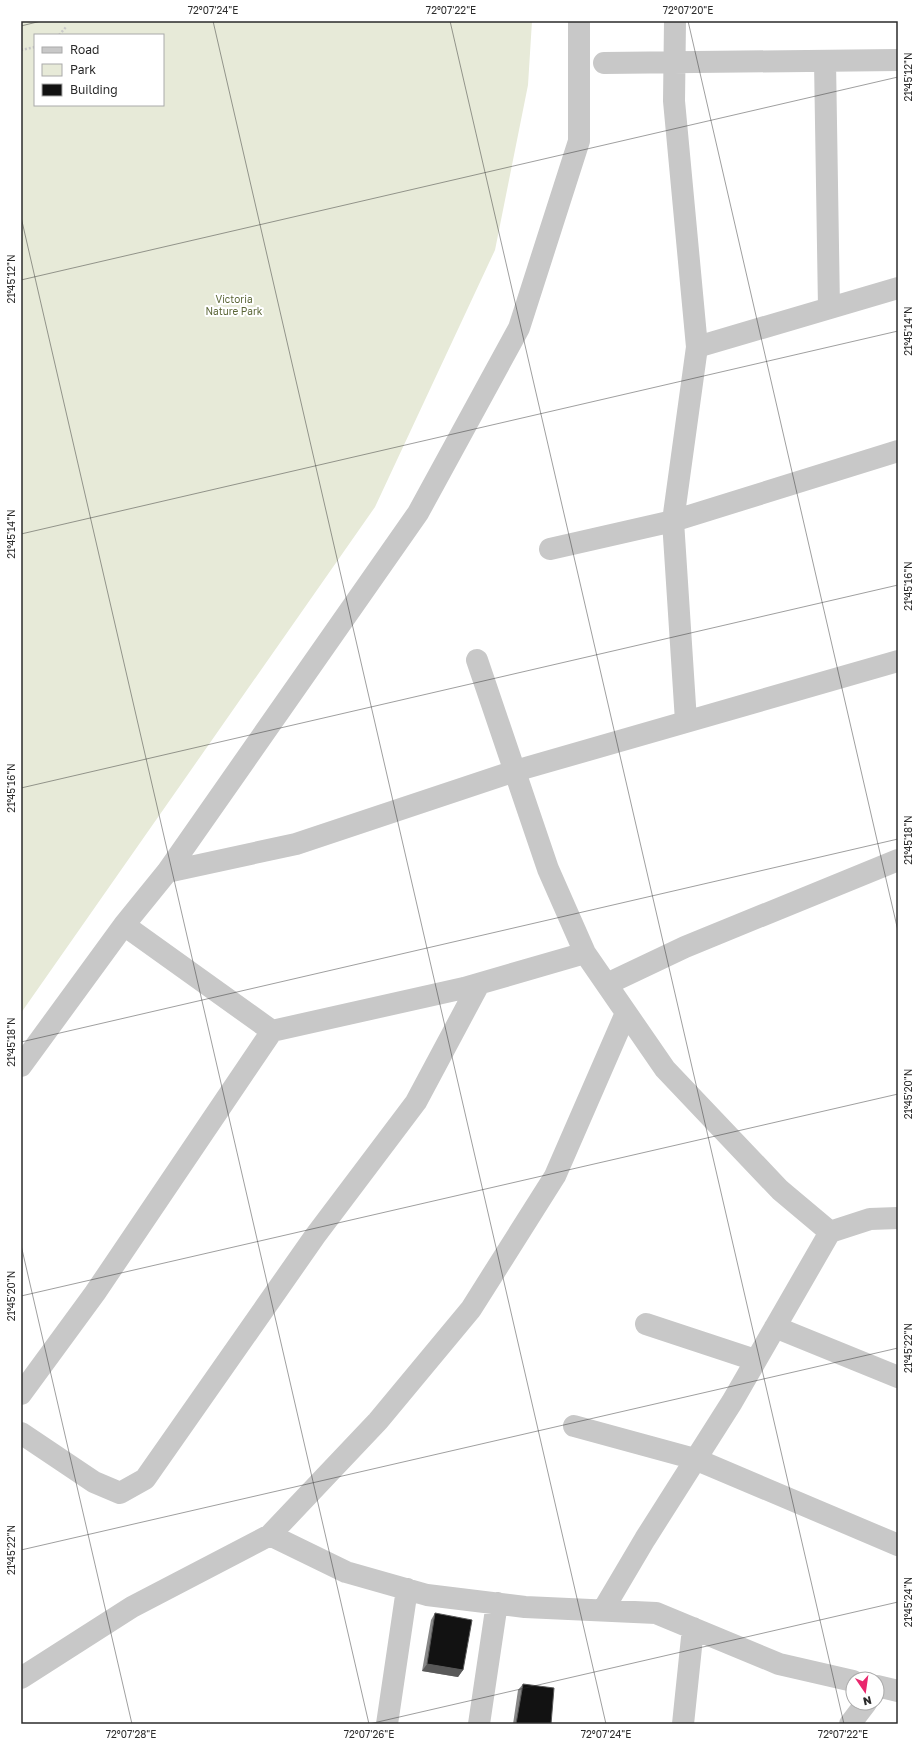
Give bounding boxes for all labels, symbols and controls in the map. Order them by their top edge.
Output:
text: 72°07'24"E [188,4,238,16]
text: 72°07'22"E [426,4,476,16]
text: 72°07'20"E [663,4,713,16]
legend [34,34,164,106]
text: Road [70,42,99,57]
text: 21°45'12"N [902,52,914,102]
text: Park [70,62,96,77]
text: Building [70,82,118,97]
text: 21°45'12"N [5,254,17,304]
park label: Victoria Nature Park [206,293,263,317]
text: 21°45'14"N [902,306,914,356]
text: 21°45'14"N [5,509,17,559]
text: 21°45'16"N [902,561,914,611]
text: 21°45'16"N [5,763,17,813]
text: 21°45'18"N [902,815,914,865]
text: 21°45'18"N [5,1017,17,1067]
text: 21°45'20"N [902,1069,914,1119]
text: 21°45'20"N [5,1271,17,1321]
text: 21°45'22"N [902,1323,914,1373]
text: 21°45'22"N [5,1525,17,1575]
text: 21°45'24"N [902,1577,914,1627]
north arrow [845,1671,885,1711]
text: N [862,1694,873,1709]
text: 72°07'28"E [106,1728,156,1740]
text: 72°07'26"E [344,1728,394,1740]
text: 72°07'24"E [581,1728,631,1740]
text: 72°07'22"E [818,1728,868,1740]

